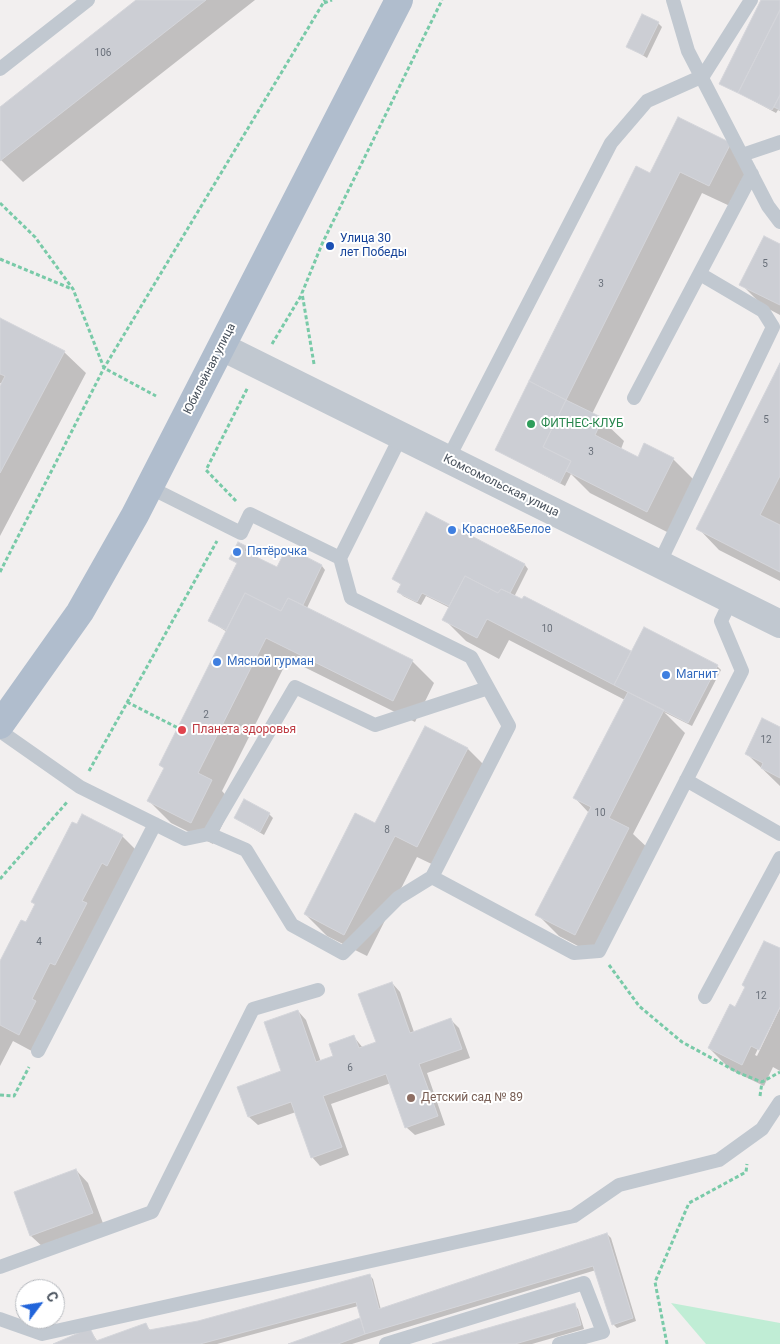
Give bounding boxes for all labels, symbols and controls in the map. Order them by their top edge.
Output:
house number: 106 [95,47,111,59]
place label: Улица 30 лет Победы [340,232,407,260]
marker: Улица 30 лет Победы [324,240,336,252]
house number: 5 [762,258,768,270]
house number: 3 [598,278,604,290]
street label: Юбилейная улица [181,321,239,417]
house number: 5 [763,414,769,426]
place label: ФИТНЕС-КЛУБ [541,417,624,431]
marker: ФИТНЕС-КЛУБ [525,418,537,430]
house number: 3 [588,446,594,458]
street label: Комсомольская улица [441,452,561,520]
place label: Красное&Белое [462,523,551,537]
marker: Красное&Белое [446,524,458,536]
place label: Пятёрочка [247,545,307,559]
marker: Пятёрочка [231,546,243,558]
house number: 10 [541,623,553,635]
place label: Мясной гурман [227,655,314,669]
marker: Мясной гурман [211,656,223,668]
place label: Магнит [676,668,718,682]
marker: Магнит [660,669,672,681]
house number: 2 [203,709,209,721]
place label: Планета здоровья [192,723,296,737]
marker: Планета здоровья [176,724,188,736]
house number: 12 [760,734,772,746]
house number: 10 [594,807,606,819]
house number: 8 [384,824,390,836]
house number: 4 [36,936,42,948]
house number: 12 [755,990,767,1002]
house number: 6 [347,1062,353,1074]
place label: Детский сад № 89 [421,1091,523,1105]
marker: Детский сад № 89 [405,1092,417,1104]
north arrow [15,1279,65,1329]
text: С [43,1289,61,1305]

